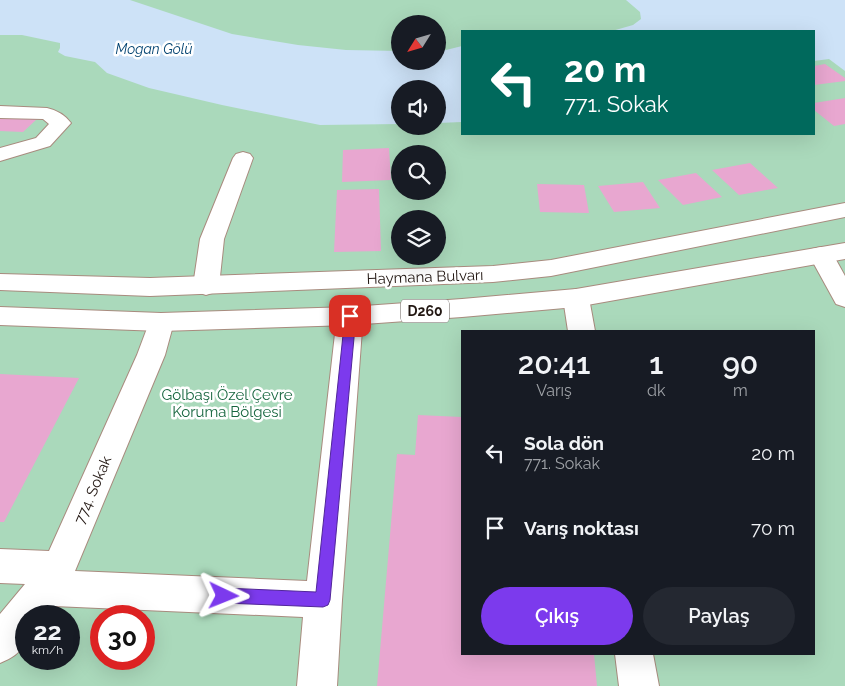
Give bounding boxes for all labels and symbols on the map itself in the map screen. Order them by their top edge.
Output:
north arrow [391,15,446,70]
water label: Mogan Gölü [116,41,192,57]
street label: Haymana Bulvarı [366,266,484,288]
pin [329,295,371,337]
road number: D260 [401,300,449,322]
park label: Gölbaşı Özel Çevre Koruma Bölgesi [162,385,293,421]
street label: 774. Sokak [71,453,115,527]
position arrow [197,569,249,621]
speed limit sign: 30 [90,605,155,670]

